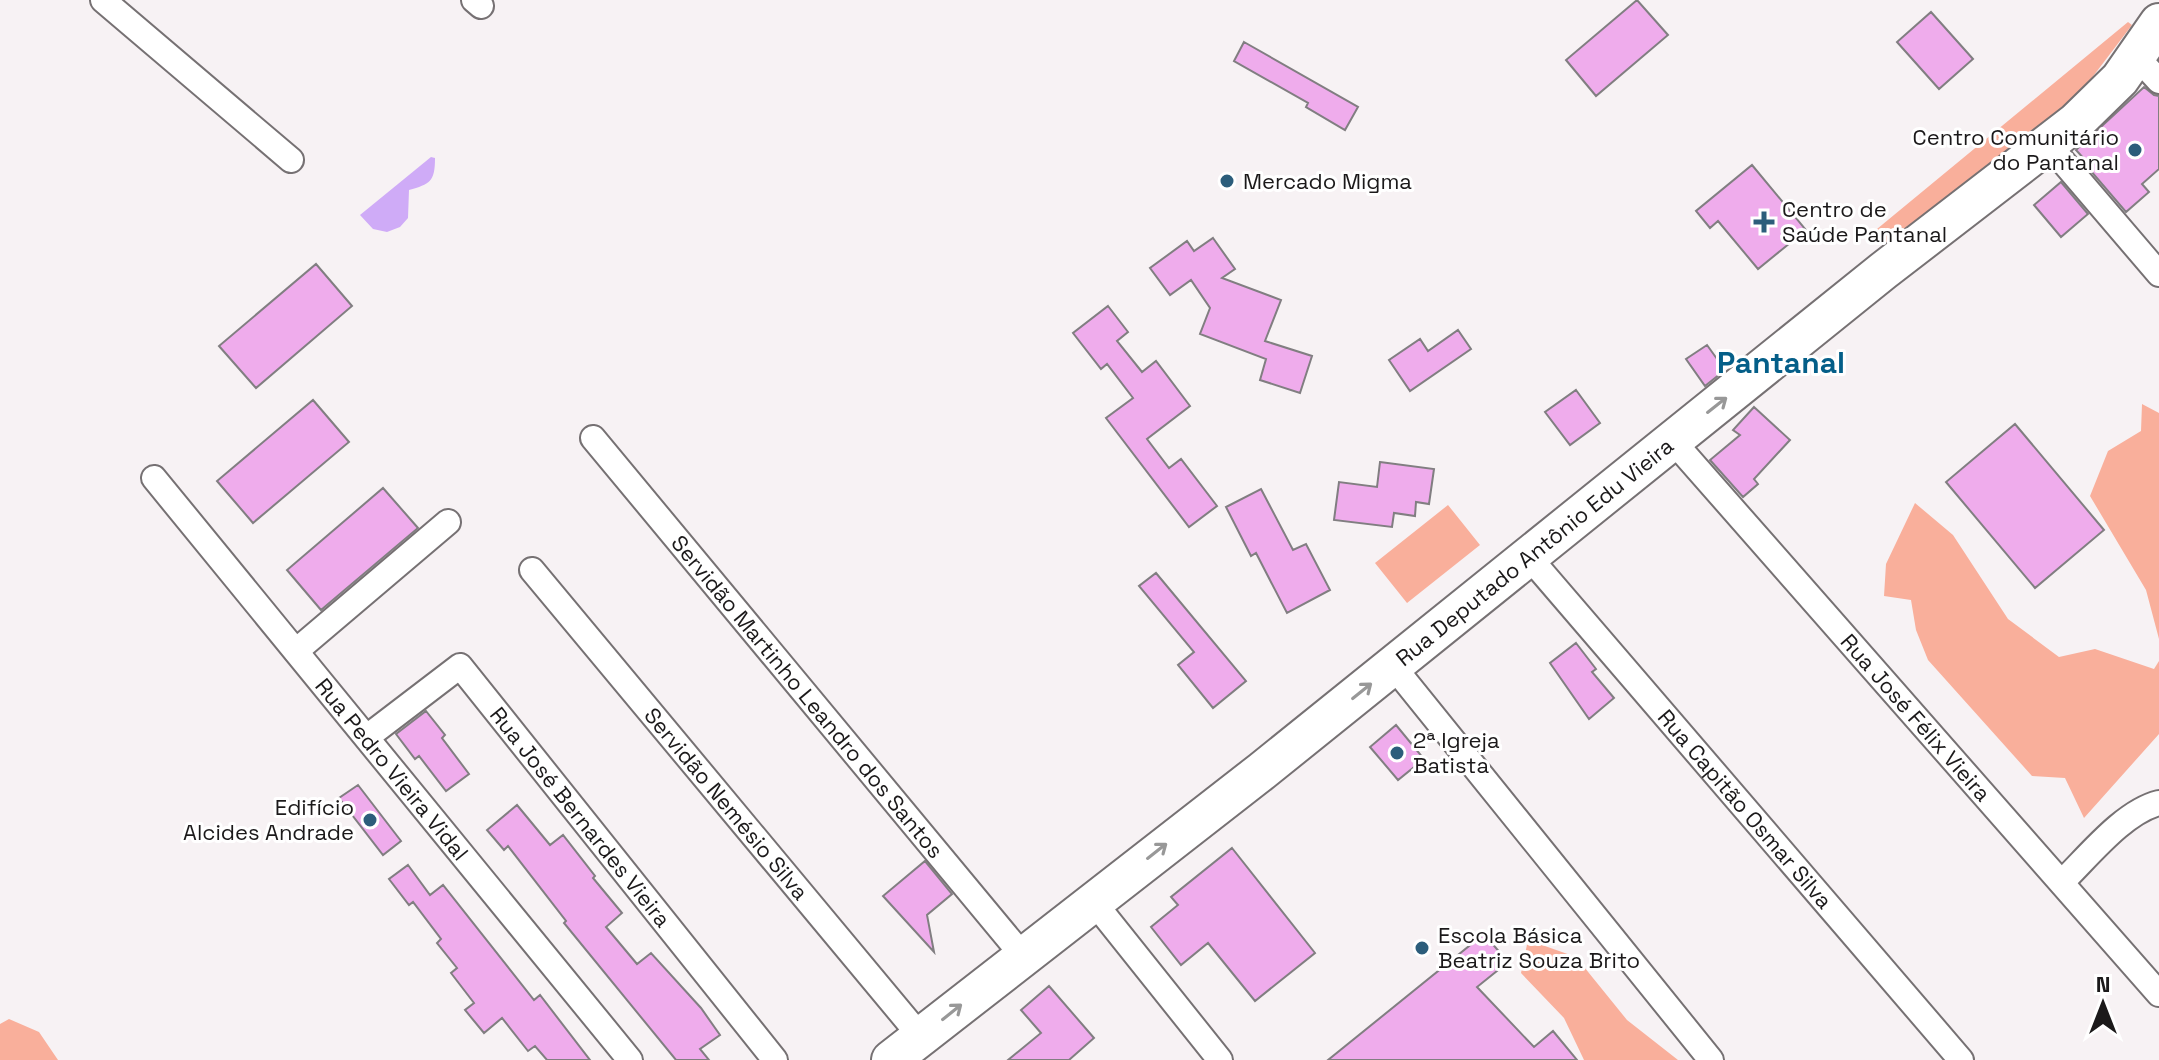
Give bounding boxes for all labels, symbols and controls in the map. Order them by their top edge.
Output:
place label: Centro Comunitário do Pantanal [1913,123,2119,176]
marker: Centro Comunitário do Pantanal [2126,141,2144,159]
place label: Mercado Migma [1243,167,1412,195]
marker: Mercado Migma [1218,172,1236,190]
place label: Centro de Saúde Pantanal [1782,195,1947,248]
marker: Centro de Saúde Pantanal [1753,211,1775,233]
district label: Pantanal [1717,343,1845,382]
one-way arrow [1706,396,1727,414]
street label: Rua Deputado Antônio Edu Vieira [1390,431,1679,672]
street label: Servidão Martinho Leandro dos Santos [665,529,950,864]
street label: Rua José Félix Vieira [1835,628,1997,807]
street label: Rua Pedro Vieira Vidal [309,672,475,866]
one-way arrow [1351,682,1371,700]
street label: Rua José Bernardes Vieira [484,701,677,933]
street label: Servidão Nemésio Silva [638,702,815,906]
street label: Rua Capitão Osmar Silva [1652,703,1839,915]
place label: 2ª Igreja Batista [1413,726,1500,779]
marker: 2ª Igreja Batista [1388,744,1406,762]
place label: Edifício Alcides Andrade [183,793,354,846]
marker: Edifício Alcides Andrade [361,811,379,829]
one-way arrow [1146,843,1167,860]
place label: Escola Básica Beatriz Souza Brito [1438,921,1640,974]
marker: Escola Básica Beatriz Souza Brito [1413,939,1431,957]
north arrow [2063,964,2143,1044]
text: N [2096,970,2110,998]
one-way arrow [941,1003,962,1021]

